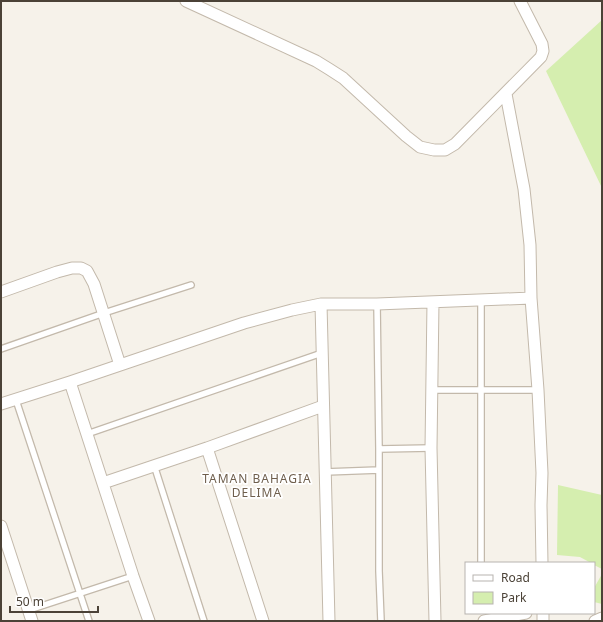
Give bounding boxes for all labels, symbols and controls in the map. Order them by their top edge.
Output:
district label: TAMAN BAHAGIA DELIMA [202,470,312,501]
legend [465,562,595,614]
text: Road [501,569,530,586]
scale bar [10,588,98,614]
text: Park [501,589,527,606]
text: 50 m [16,593,44,610]

